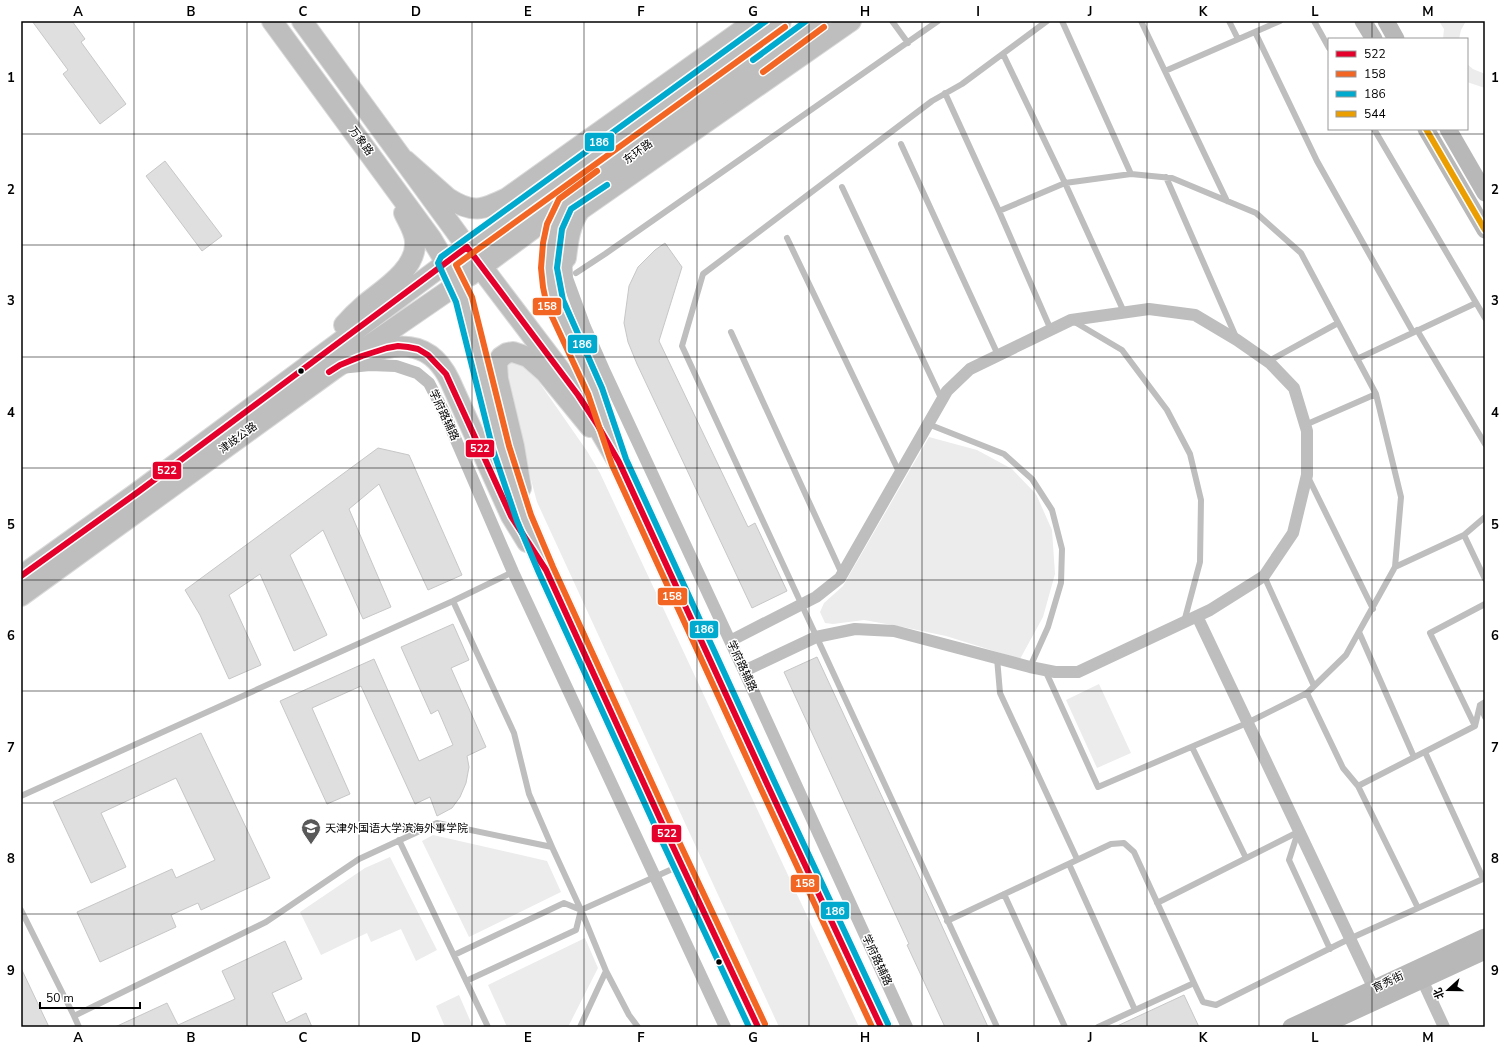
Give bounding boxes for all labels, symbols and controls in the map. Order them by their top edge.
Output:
text: A [73,3,83,21]
text: B [187,3,196,21]
text: C [299,3,308,21]
text: D [411,3,421,21]
text: E [524,3,532,21]
text: F [637,3,645,21]
text: G [748,3,758,21]
text: H [860,3,870,21]
text: I [976,3,980,21]
text: J [1087,3,1092,21]
text: K [1199,3,1208,21]
text: L [1311,3,1319,21]
text: M [1422,3,1434,21]
legend [1328,38,1468,130]
text: 522 [1364,46,1386,62]
text: 158 [1364,66,1386,82]
text: 1 [7,69,15,87]
text: 1 [1491,69,1499,87]
text: 186 [1364,86,1386,102]
text: 544 [1364,106,1386,122]
street label: 万象路 [345,123,377,159]
line badge: 186 [584,132,615,152]
text: 186 [589,135,609,150]
street label: 东环路 [620,136,656,168]
text: 2 [7,181,15,199]
text: 2 [1491,181,1499,199]
text: 3 [7,292,15,310]
text: 3 [1491,292,1499,310]
line badge: 158 [532,297,562,316]
text: 158 [537,299,557,314]
line badge: 186 [567,334,598,354]
text: 186 [572,337,592,352]
unlabelled marker [296,366,306,376]
street label: 学府路辅路 [426,387,462,443]
text: 4 [7,404,15,422]
text: 4 [1491,404,1499,422]
street label: 津歧公路 [216,419,260,457]
line badge: 522 [465,439,495,458]
text: 522 [470,441,490,456]
line badge: 522 [152,461,182,480]
text: 522 [157,463,177,478]
text: 5 [7,516,15,534]
text: 5 [1491,516,1499,534]
line badge: 158 [657,587,688,606]
text: 158 [662,589,682,604]
line badge: 186 [689,620,719,639]
text: 186 [694,622,714,637]
text: 6 [7,627,15,645]
text: 6 [1491,627,1499,645]
street label: 学府路辅路 [724,638,760,694]
text: 7 [7,739,15,757]
text: 7 [1491,739,1499,757]
school or university icon: 天津外国语大学滨海外事学院 [300,817,322,845]
place label: 天津外国语大学滨海外事学院 [325,821,468,836]
line badge: 522 [651,824,682,843]
text: 522 [657,826,677,841]
text: 8 [7,850,15,868]
text: 8 [1491,850,1499,868]
line badge: 158 [790,874,820,893]
text: 158 [795,876,815,891]
line badge: 186 [820,901,850,920]
text: 186 [825,904,845,919]
street label: 学府路辅路 [859,932,895,988]
unlabelled marker [714,957,724,967]
text: 9 [7,962,15,980]
text: 9 [1491,962,1499,980]
street label: 育秀街 [1370,968,1406,996]
north arrow [1428,970,1468,1010]
scale bar [40,984,140,1010]
text: 北 [1430,986,1448,1001]
text: 50 m [46,990,74,1006]
text: A [73,1029,83,1047]
text: B [187,1029,196,1047]
text: C [299,1029,308,1047]
text: D [411,1029,421,1047]
text: E [524,1029,532,1047]
text: F [637,1029,645,1047]
text: G [748,1029,758,1047]
text: H [860,1029,870,1047]
text: I [976,1029,980,1047]
text: J [1087,1029,1092,1047]
text: K [1199,1029,1208,1047]
text: L [1311,1029,1319,1047]
text: M [1422,1029,1434,1047]

